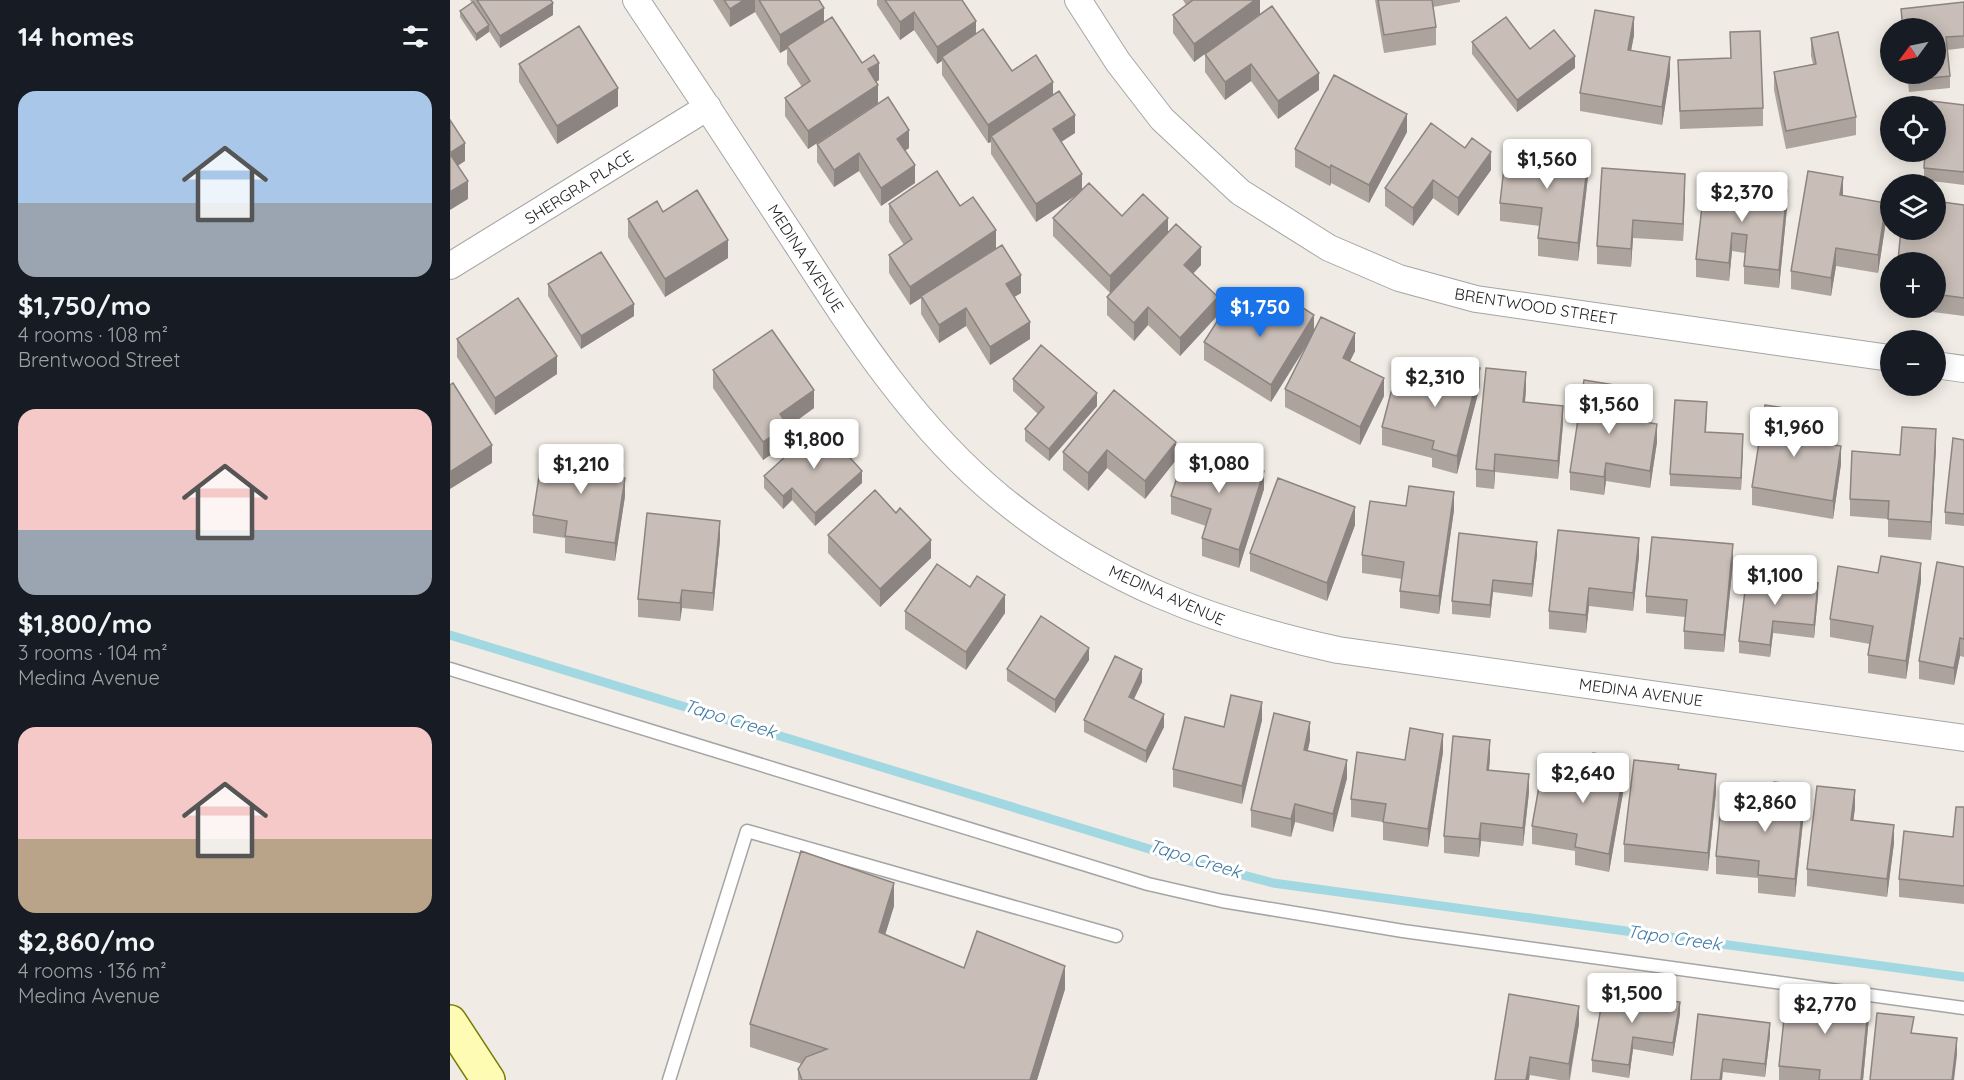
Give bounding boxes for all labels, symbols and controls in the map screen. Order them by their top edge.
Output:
north arrow [1880,18,1946,84]
map controls [1880,18,1946,396]
text: 14 homes [18,20,134,53]
icon: filters [399,20,432,53]
button: locate [1880,96,1946,162]
icon: home [171,130,279,238]
pin: $1,560 [1498,139,1596,190]
street label: SHERGRA PLACE [521,146,637,228]
text: $1,560 [1517,146,1577,171]
pin: $2,370 [1693,172,1791,223]
button: layers [1880,174,1946,240]
text: $2,370 [1711,179,1773,204]
street label: MEDINA AVENUE [764,200,848,316]
button: + [1880,252,1946,318]
street label: BRENTWOOD STREET [1453,283,1619,329]
pin: $1,750 [1211,287,1309,338]
text: $1,750/mo [18,289,151,322]
text: $1,750 [1230,294,1290,319]
text: 4 rooms · 108 m² [18,322,168,347]
button: − [1880,330,1946,396]
text: Brentwood Street [18,347,180,372]
pin: $2,310 [1386,357,1484,408]
text: $2,310 [1405,364,1465,389]
pin: $1,560 [1560,384,1658,435]
text: $1,560 [1579,391,1639,416]
pin: $1,960 [1745,407,1843,458]
text: $1,960 [1764,414,1824,439]
pin: $1,800 [765,419,863,470]
text: $1,800 [784,426,844,451]
pin: $1,080 [1170,443,1268,494]
pin: $1,210 [532,444,630,495]
icon: home [171,448,279,556]
text: $1,080 [1189,450,1249,475]
text: $1,210 [553,451,609,476]
pin: $1,100 [1726,555,1824,606]
street label: MEDINA AVENUE [1106,560,1228,630]
text: $1,100 [1747,562,1803,587]
text: $1,800/mo [18,607,152,640]
text: 3 rooms · 104 m² [18,640,168,665]
text: Medina Avenue [18,665,160,690]
street label: MEDINA AVENUE [1578,673,1704,711]
water label: Tapo Creek [681,694,780,744]
pin: $2,640 [1534,753,1632,804]
text: $2,640 [1551,760,1615,785]
icon: home [171,766,279,874]
pin: $2,860 [1716,782,1814,833]
text: $2,860 [1733,789,1797,814]
water label: Tapo Creek [1146,834,1245,884]
water label: Tapo Creek [1625,920,1724,956]
text: $2,860/mo [18,925,155,958]
text: 4 rooms · 136 m² [18,958,167,983]
pin: $1,500 [1583,973,1681,1024]
text: $1,500 [1601,980,1663,1005]
text: Medina Avenue [18,983,160,1008]
pin: $2,770 [1776,984,1874,1035]
text: $2,770 [1793,991,1857,1016]

